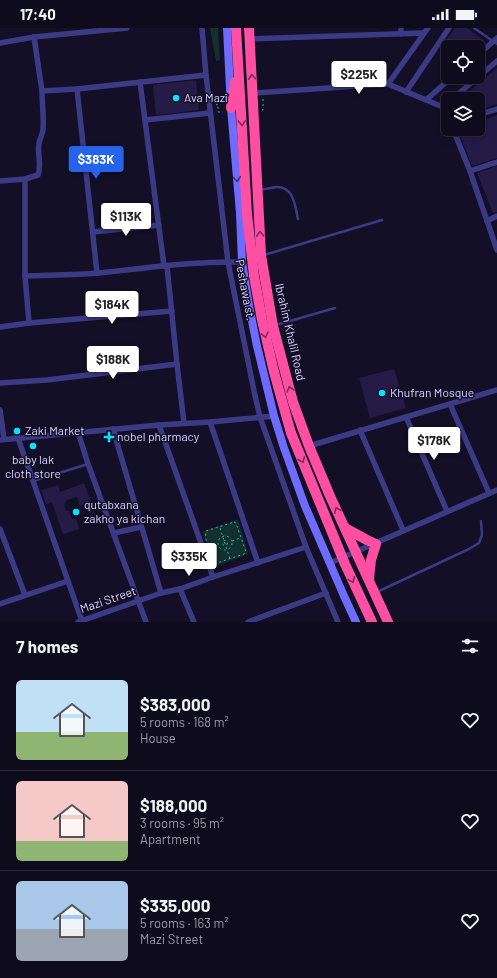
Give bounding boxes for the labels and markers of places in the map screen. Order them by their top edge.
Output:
pin: $225K [331,61,387,95]
place label: Ava Mazî [184,90,228,104]
marker: Ava Mazî [171,93,181,103]
pin: $383K [68,146,124,180]
pin: $113K [98,203,154,237]
pin: $184K [84,291,140,325]
pin: $188K [85,346,141,380]
place label: Khufran Mosque [390,385,474,399]
marker: Khufran Mosque [377,388,387,398]
place label: Zaki Market [25,423,85,437]
marker: Zaki Market [12,426,22,436]
pin: $178K [406,427,462,461]
place label: nobel pharmacy [117,429,200,443]
marker: nobel pharmacy [104,432,114,442]
marker: baby lak cloth store [28,441,38,451]
place label: baby lak cloth store [5,452,61,480]
place label: qutabxana zakho ya kichan [84,497,165,525]
marker: qutabxana zakho ya kichan [71,507,81,517]
pin: $335K [161,543,217,577]

